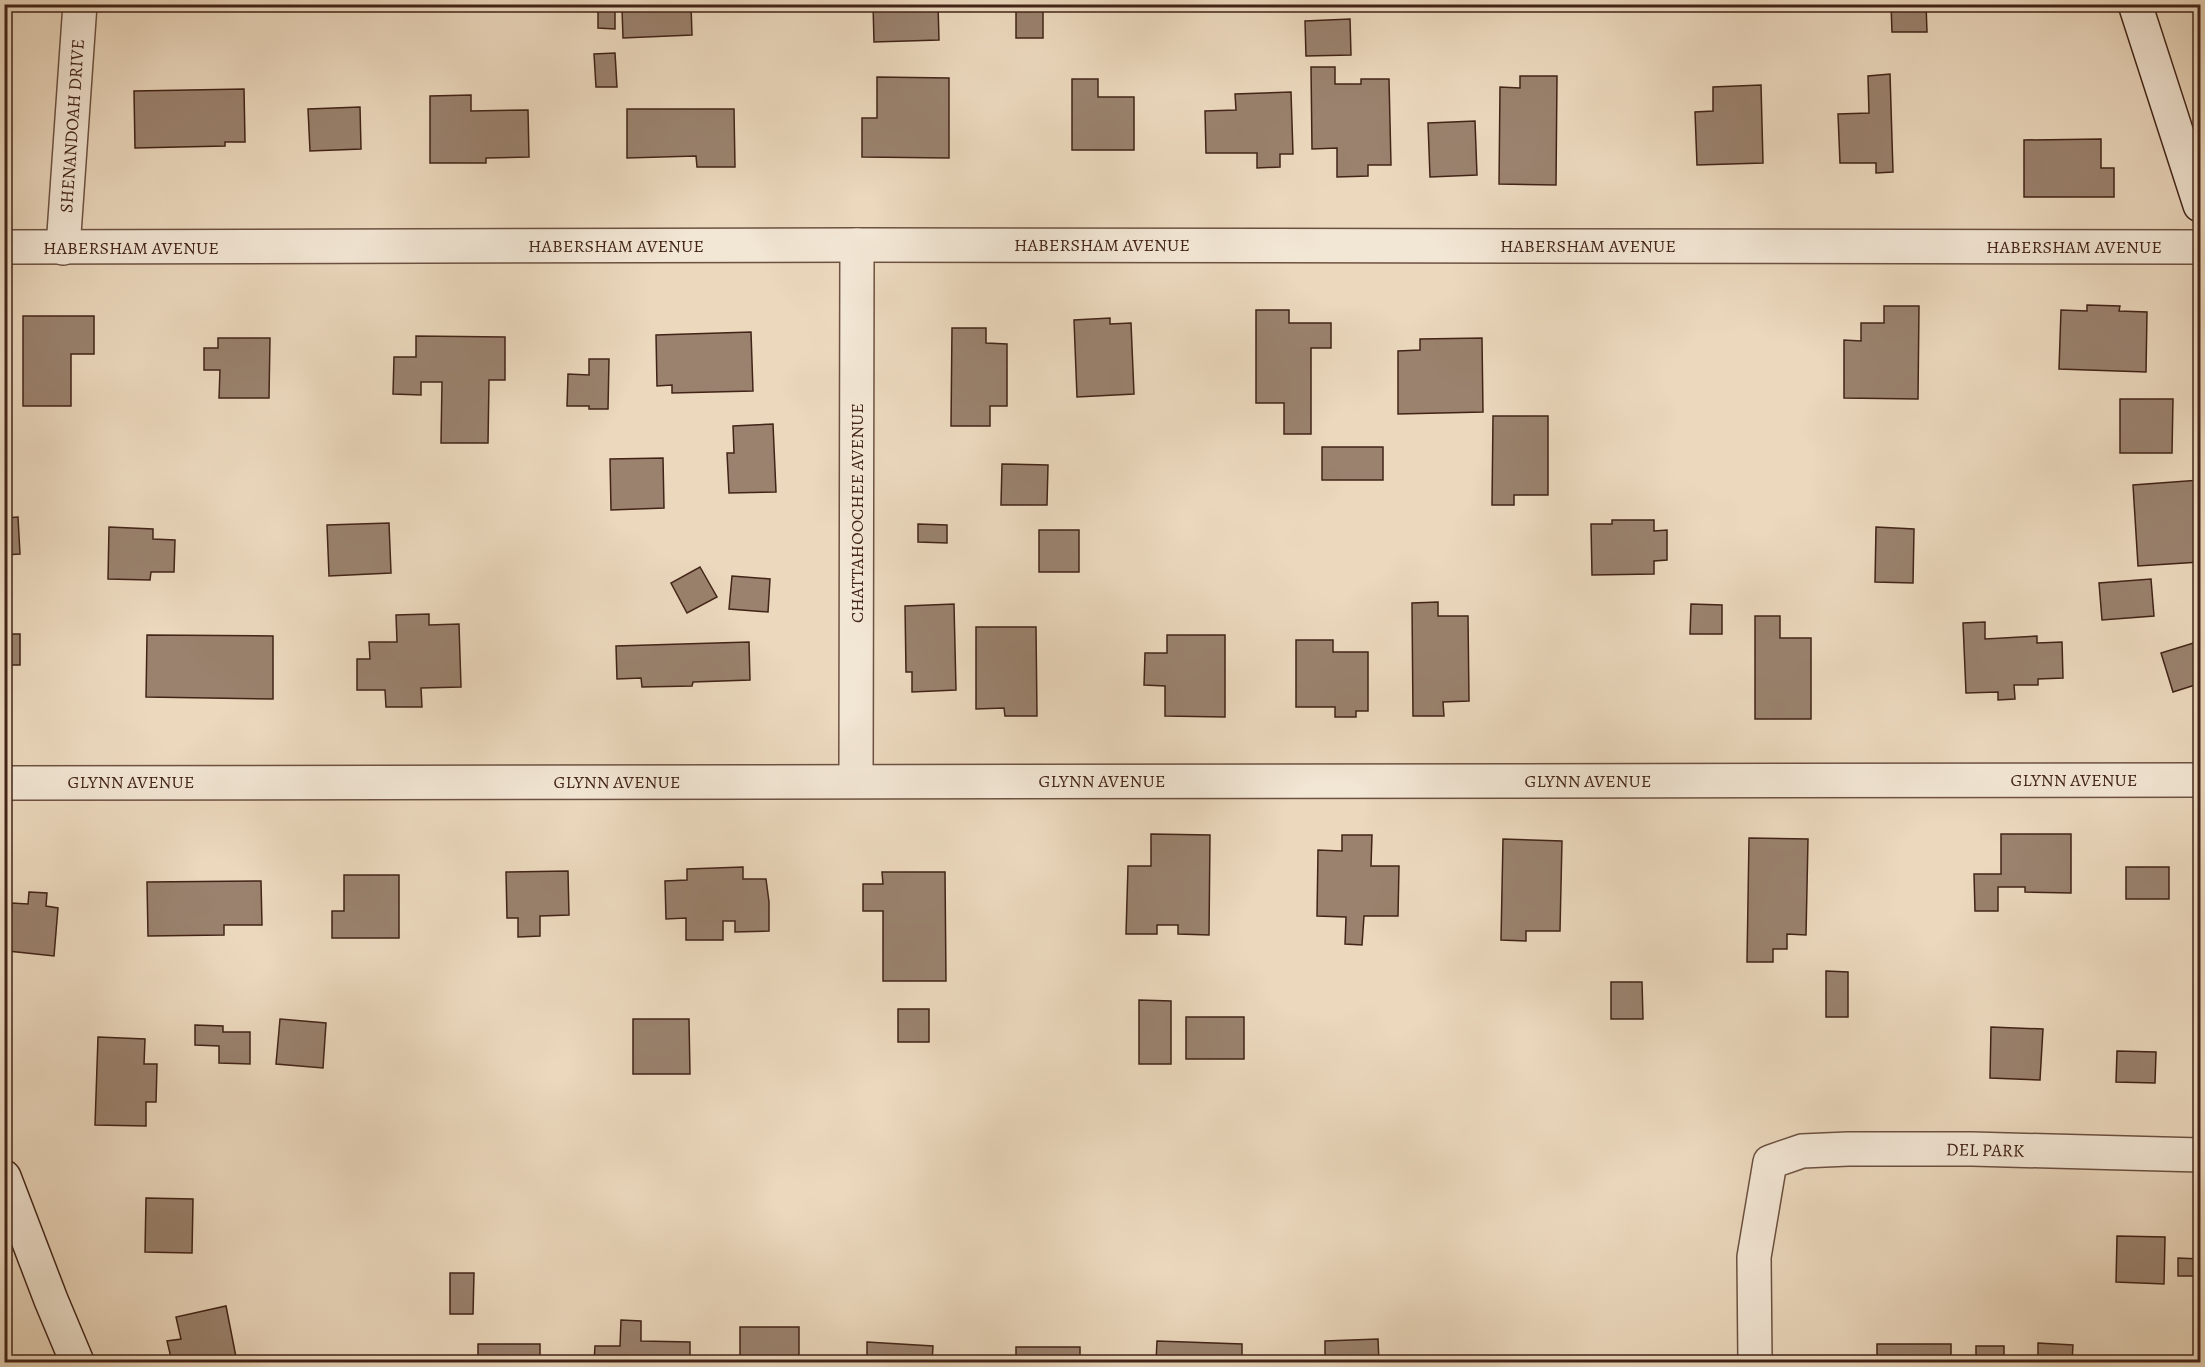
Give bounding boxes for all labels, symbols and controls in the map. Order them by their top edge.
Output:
street label: SHENANDOAH DRIVE [54,38,90,214]
street label: HABERSHAM AVENUE [1014,233,1190,257]
street label: HABERSHAM AVENUE [528,234,704,258]
street label: HABERSHAM AVENUE [1500,234,1676,258]
street label: HABERSHAM AVENUE [1986,235,2162,259]
street label: HABERSHAM AVENUE [43,236,219,260]
street label: CHATTAHOOCHEE AVENUE [845,403,869,623]
street label: GLYNN AVENUE [2011,768,2137,792]
street label: GLYNN AVENUE [1039,769,1165,793]
street label: GLYNN AVENUE [1525,769,1651,793]
street label: GLYNN AVENUE [68,770,194,794]
street label: GLYNN AVENUE [554,770,680,794]
street label: DEL PARK [1946,1137,2025,1163]

